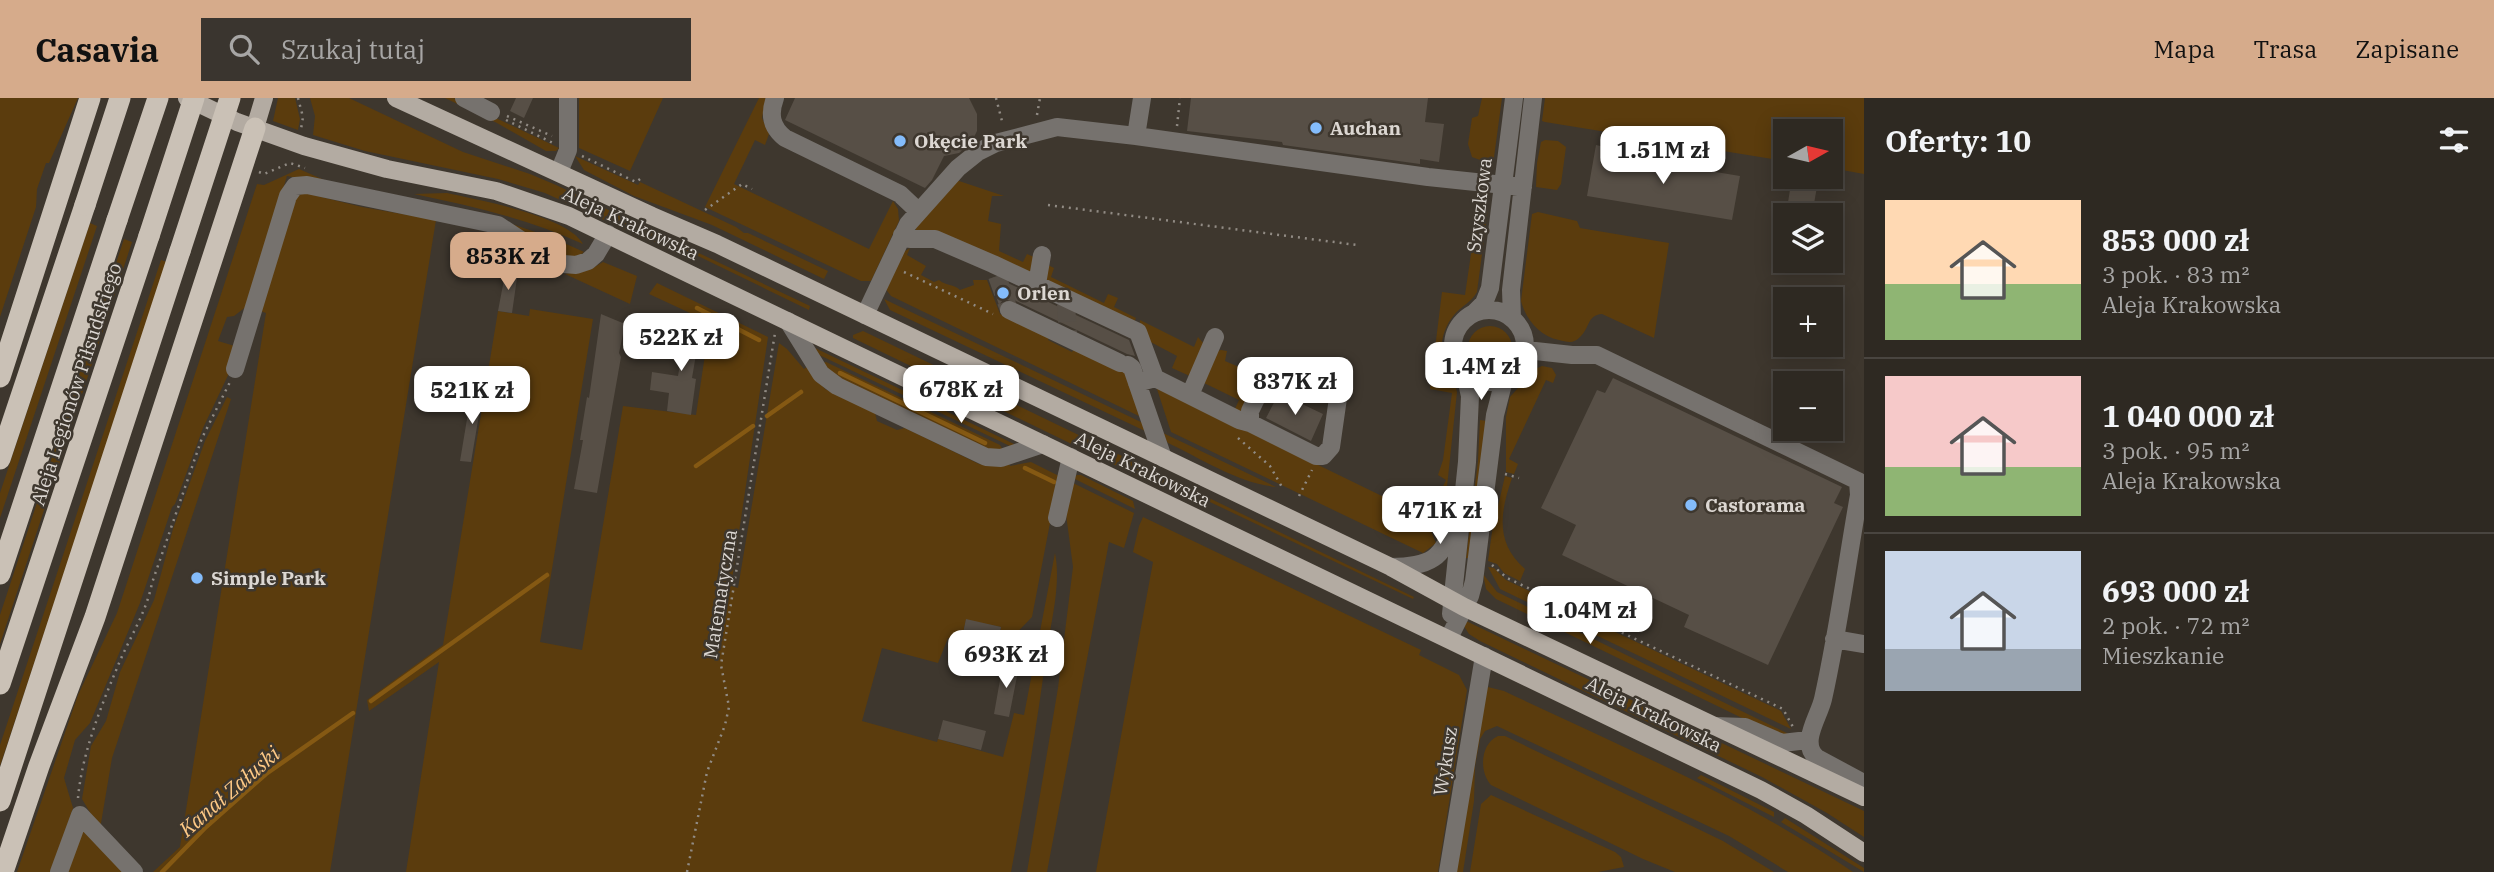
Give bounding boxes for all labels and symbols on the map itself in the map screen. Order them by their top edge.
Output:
place label: Auchan [1330,116,1402,140]
north arrow [1773,119,1843,189]
marker: Auchan [1308,120,1324,136]
pin: 1.51M zł [1591,126,1735,186]
place label: Okęcie Park [914,129,1027,153]
marker: Okęcie Park [892,133,908,149]
street label: Szyszkowa [1461,156,1497,254]
street label: Aleja Krakowska [559,181,703,265]
pin: 853K zł [443,232,573,292]
street label: Aleja Legionów Piłsudskiego [25,260,127,508]
place label: Orlen [1017,281,1071,305]
marker: Orlen [995,285,1011,301]
pin: 522K zł [616,314,746,373]
pin: 1.4M zł [1416,342,1546,402]
pin: 837K zł [1230,358,1360,417]
pin: 521K zł [407,366,537,426]
pin: 678K zł [896,366,1026,425]
street label: Aleja Krakowska [1071,426,1215,512]
pin: 471K zł [1375,486,1505,546]
place label: Castorama [1705,493,1806,517]
marker: Castorama [1683,497,1699,513]
street label: Matematyczna [698,528,742,660]
place label: Simple Park [211,566,326,590]
marker: Simple Park [189,570,205,586]
pin: 1.04M zł [1518,587,1662,646]
pin: 693K zł [941,630,1071,690]
street label: Aleja Krakowska [1582,671,1726,757]
street label: Wykusz [1428,725,1462,797]
water label: Kanał Załuski [172,739,286,843]

